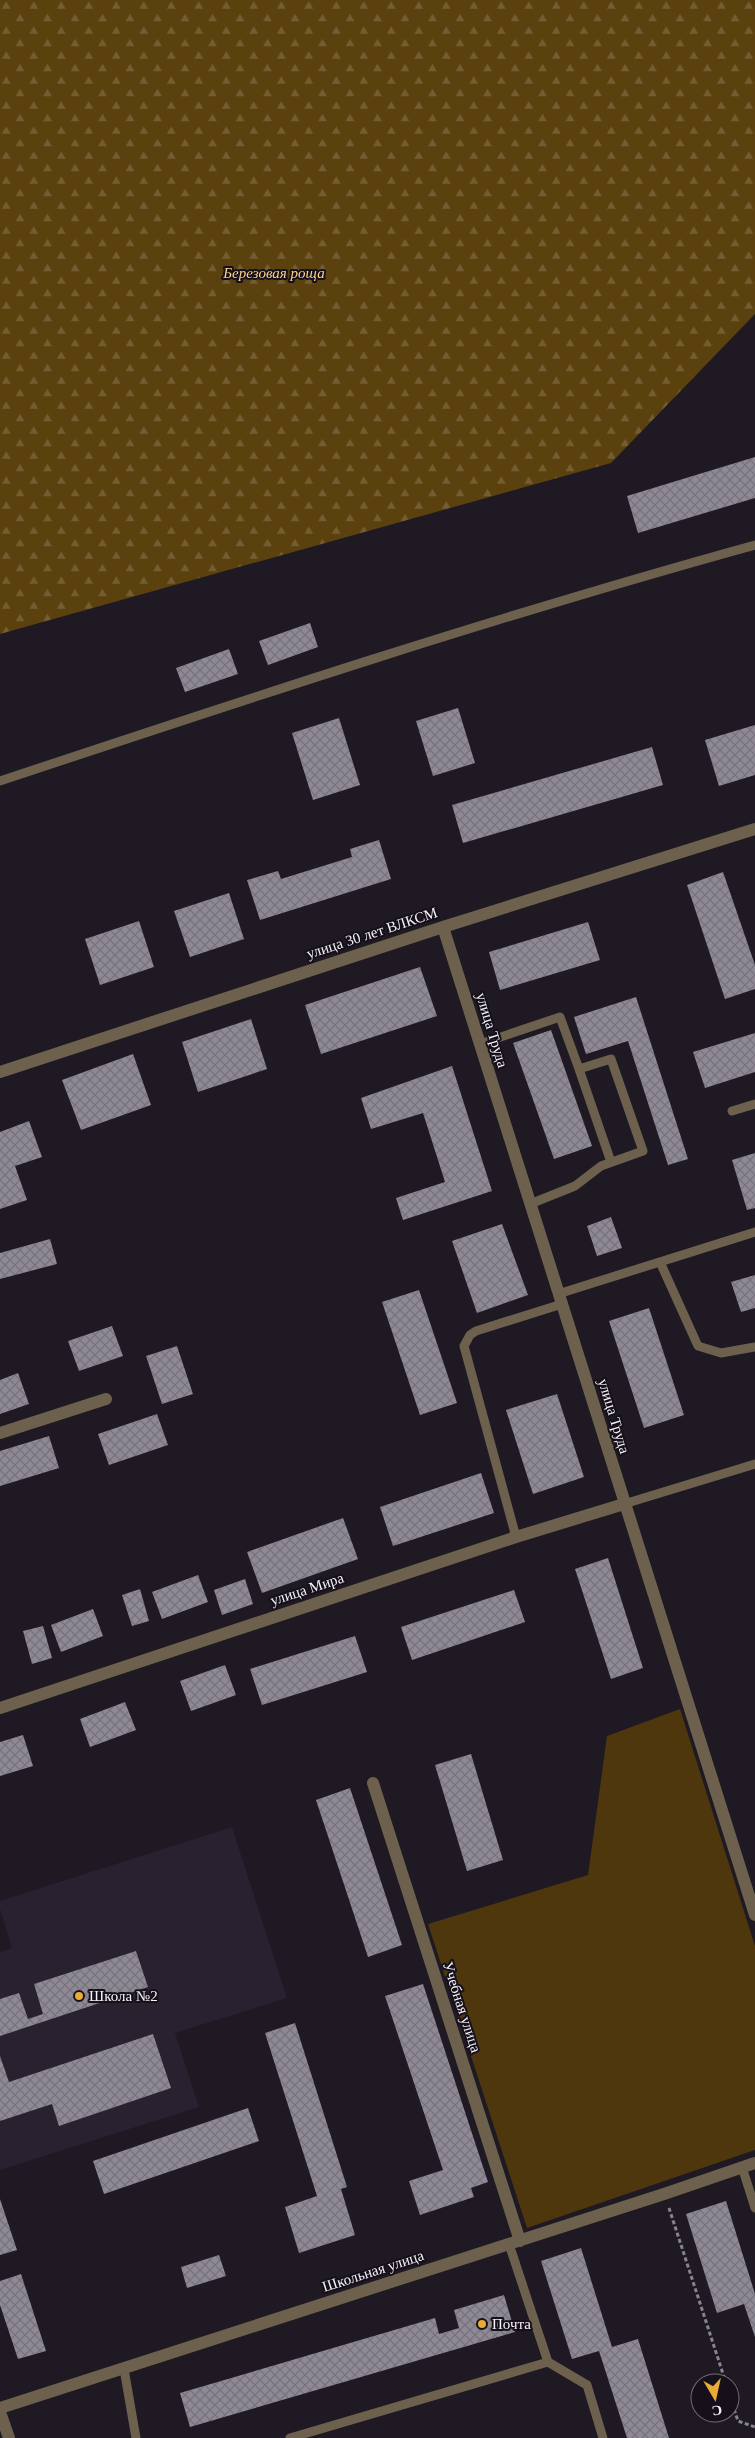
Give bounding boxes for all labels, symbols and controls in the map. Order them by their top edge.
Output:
park label: Березовая роща [222,265,325,281]
street label: улица 30 лет ВЛКСМ [305,904,439,962]
street label: улица Труда [473,991,511,1070]
street label: улица Труда [595,1377,633,1456]
street label: улица Мира [268,1569,346,1608]
street label: Учебная улица [440,1959,484,2055]
place label: Школа №2 [89,1988,158,2004]
marker: Школа №2 [73,1990,85,2002]
street label: Школьная улица [320,2247,426,2295]
place label: Почта [492,2316,531,2332]
marker: Почта [476,2318,488,2330]
north arrow [690,2373,740,2423]
text: С [711,2402,723,2419]

